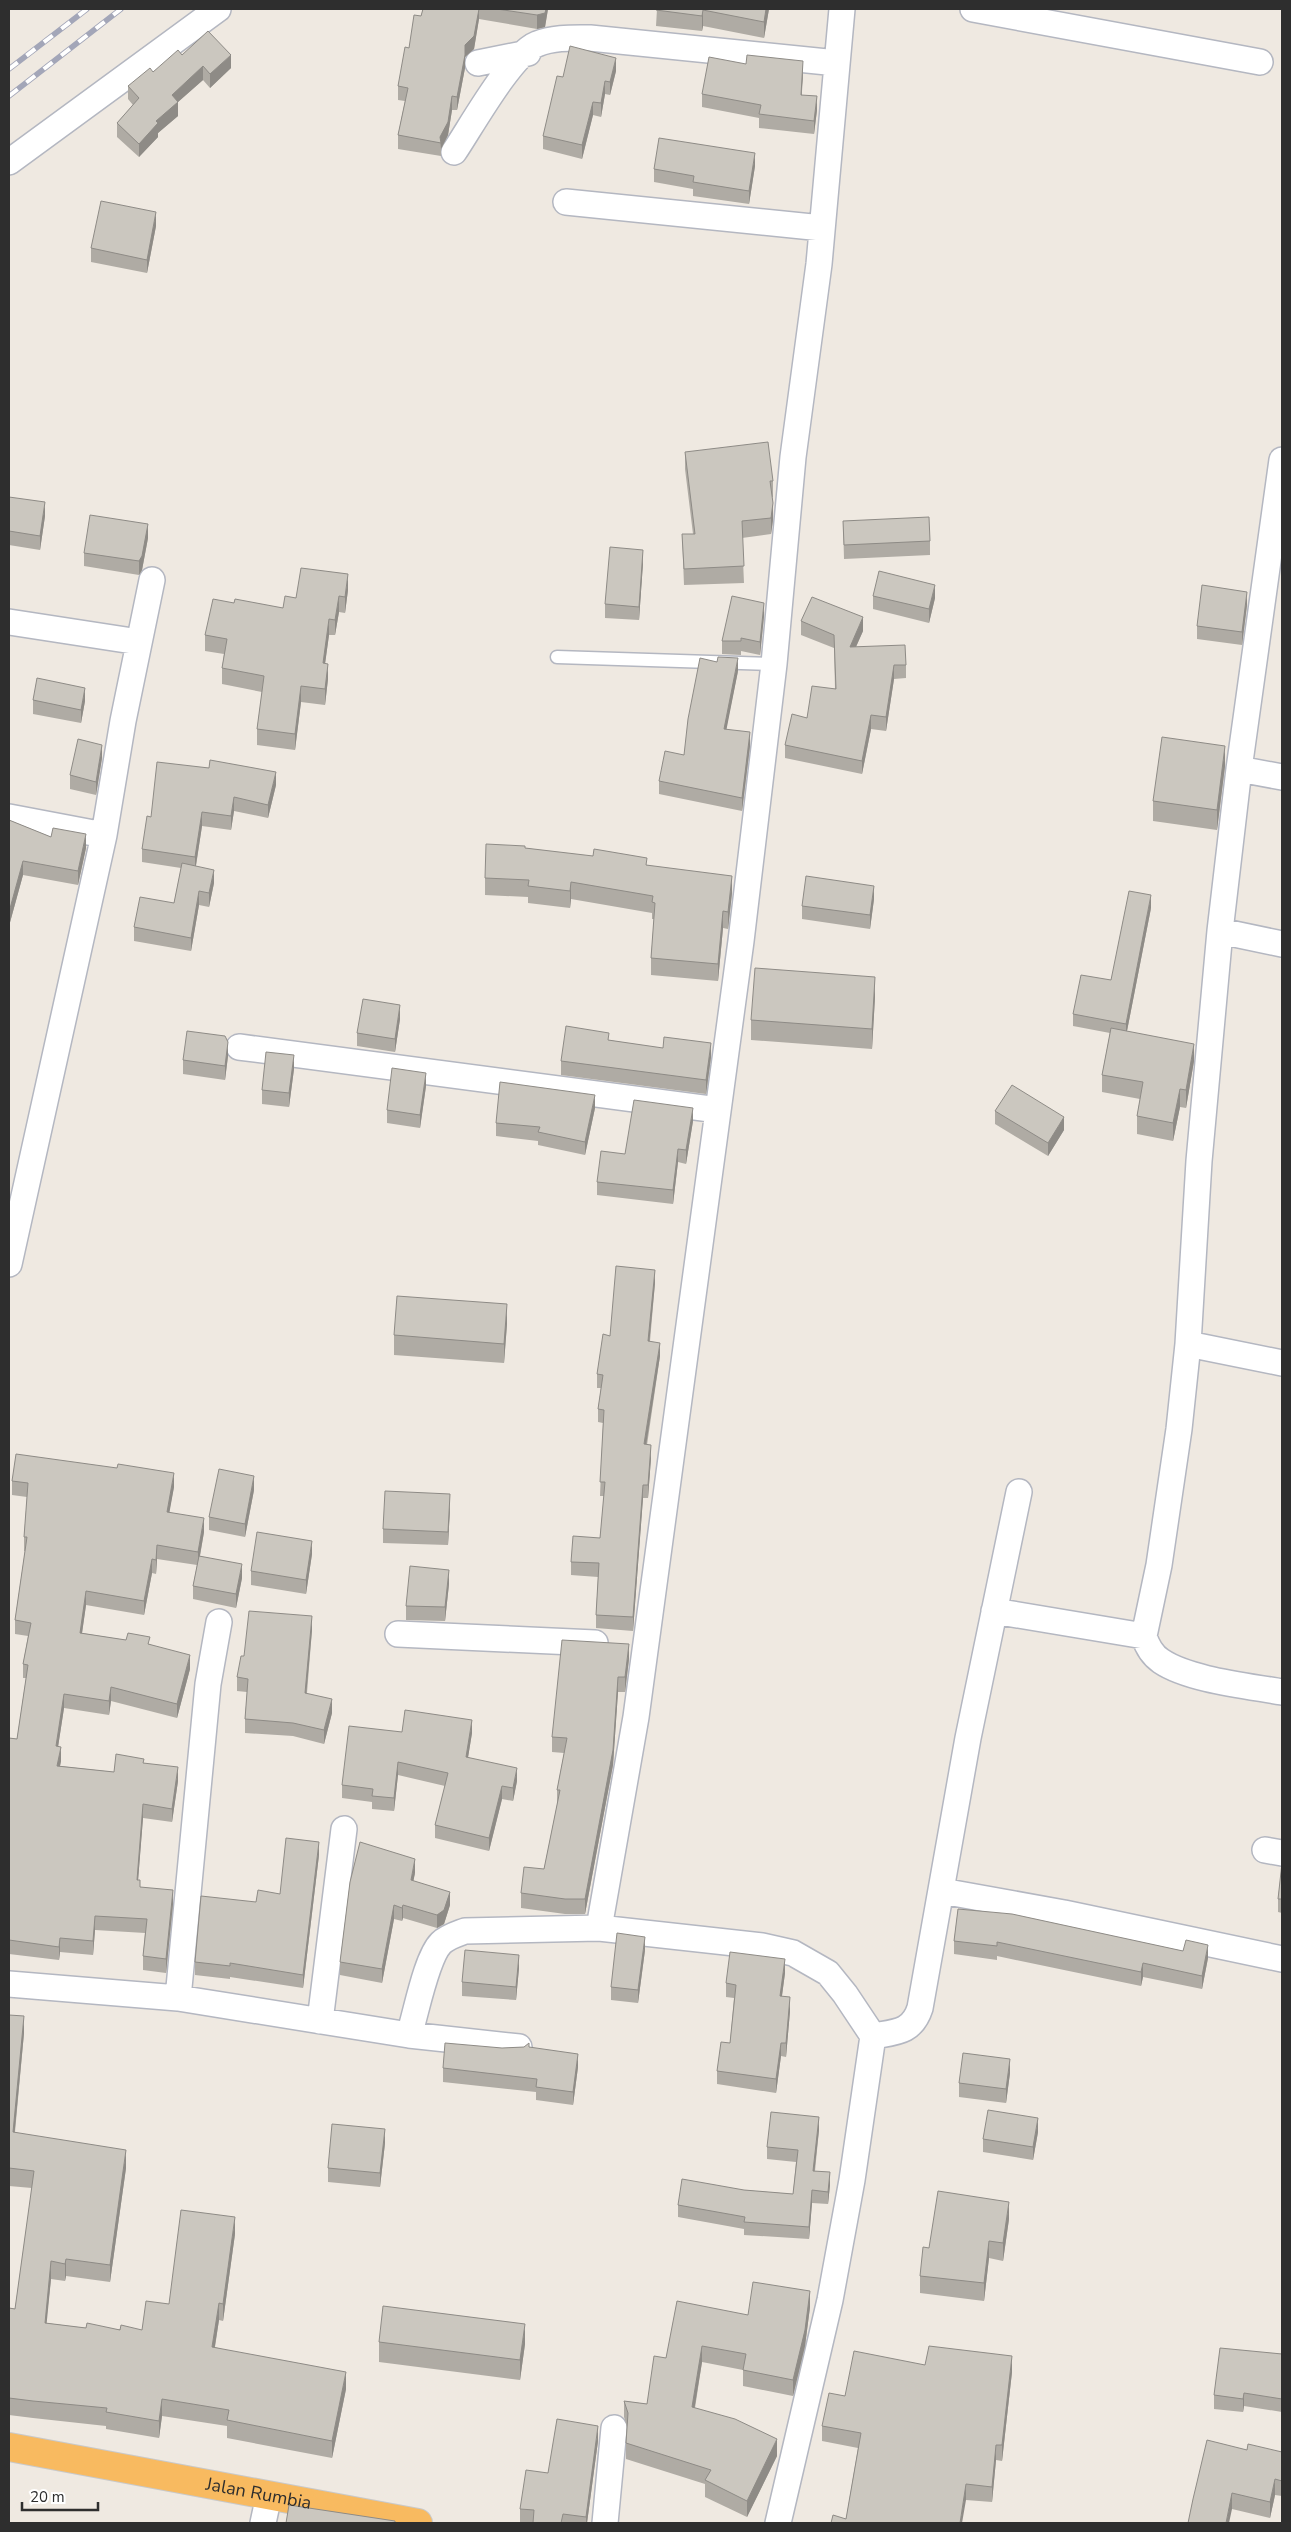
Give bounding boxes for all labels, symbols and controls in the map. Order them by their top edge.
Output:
street label: Jalan Rumbia [203,2472,313,2515]
scale bar [22,2480,99,2512]
text: 20 m [30,2487,65,2507]

